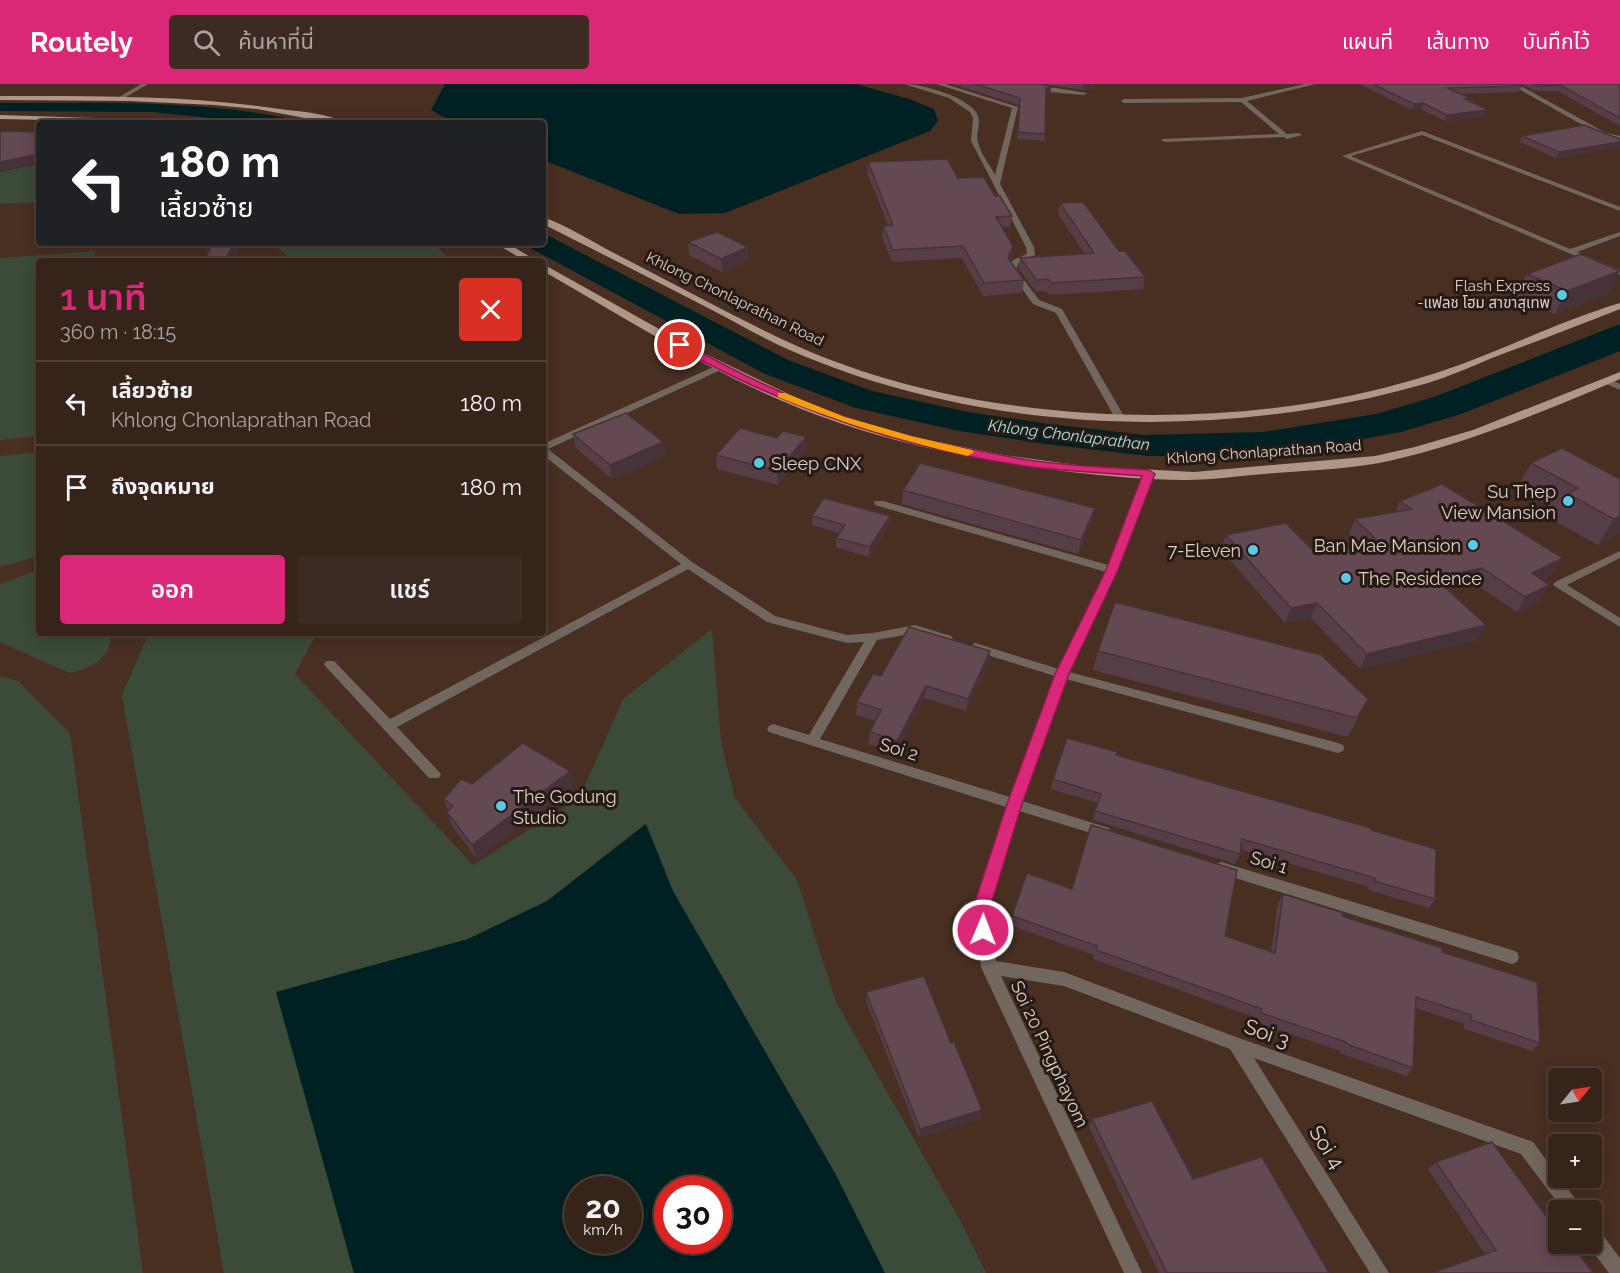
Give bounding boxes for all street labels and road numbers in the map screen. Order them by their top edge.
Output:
street label: Khlong Chonlaprathan Road [643,248,827,350]
street label: Khlong Chonlaprathan Road [1166,436,1362,468]
street label: Soi 2 [877,733,921,765]
street label: Soi 1 [1248,846,1290,878]
street label: Soi 20 Pingphayom [1007,977,1093,1131]
street label: Soi 3 [1241,1013,1293,1053]
street label: Soi 4 [1304,1121,1350,1173]

